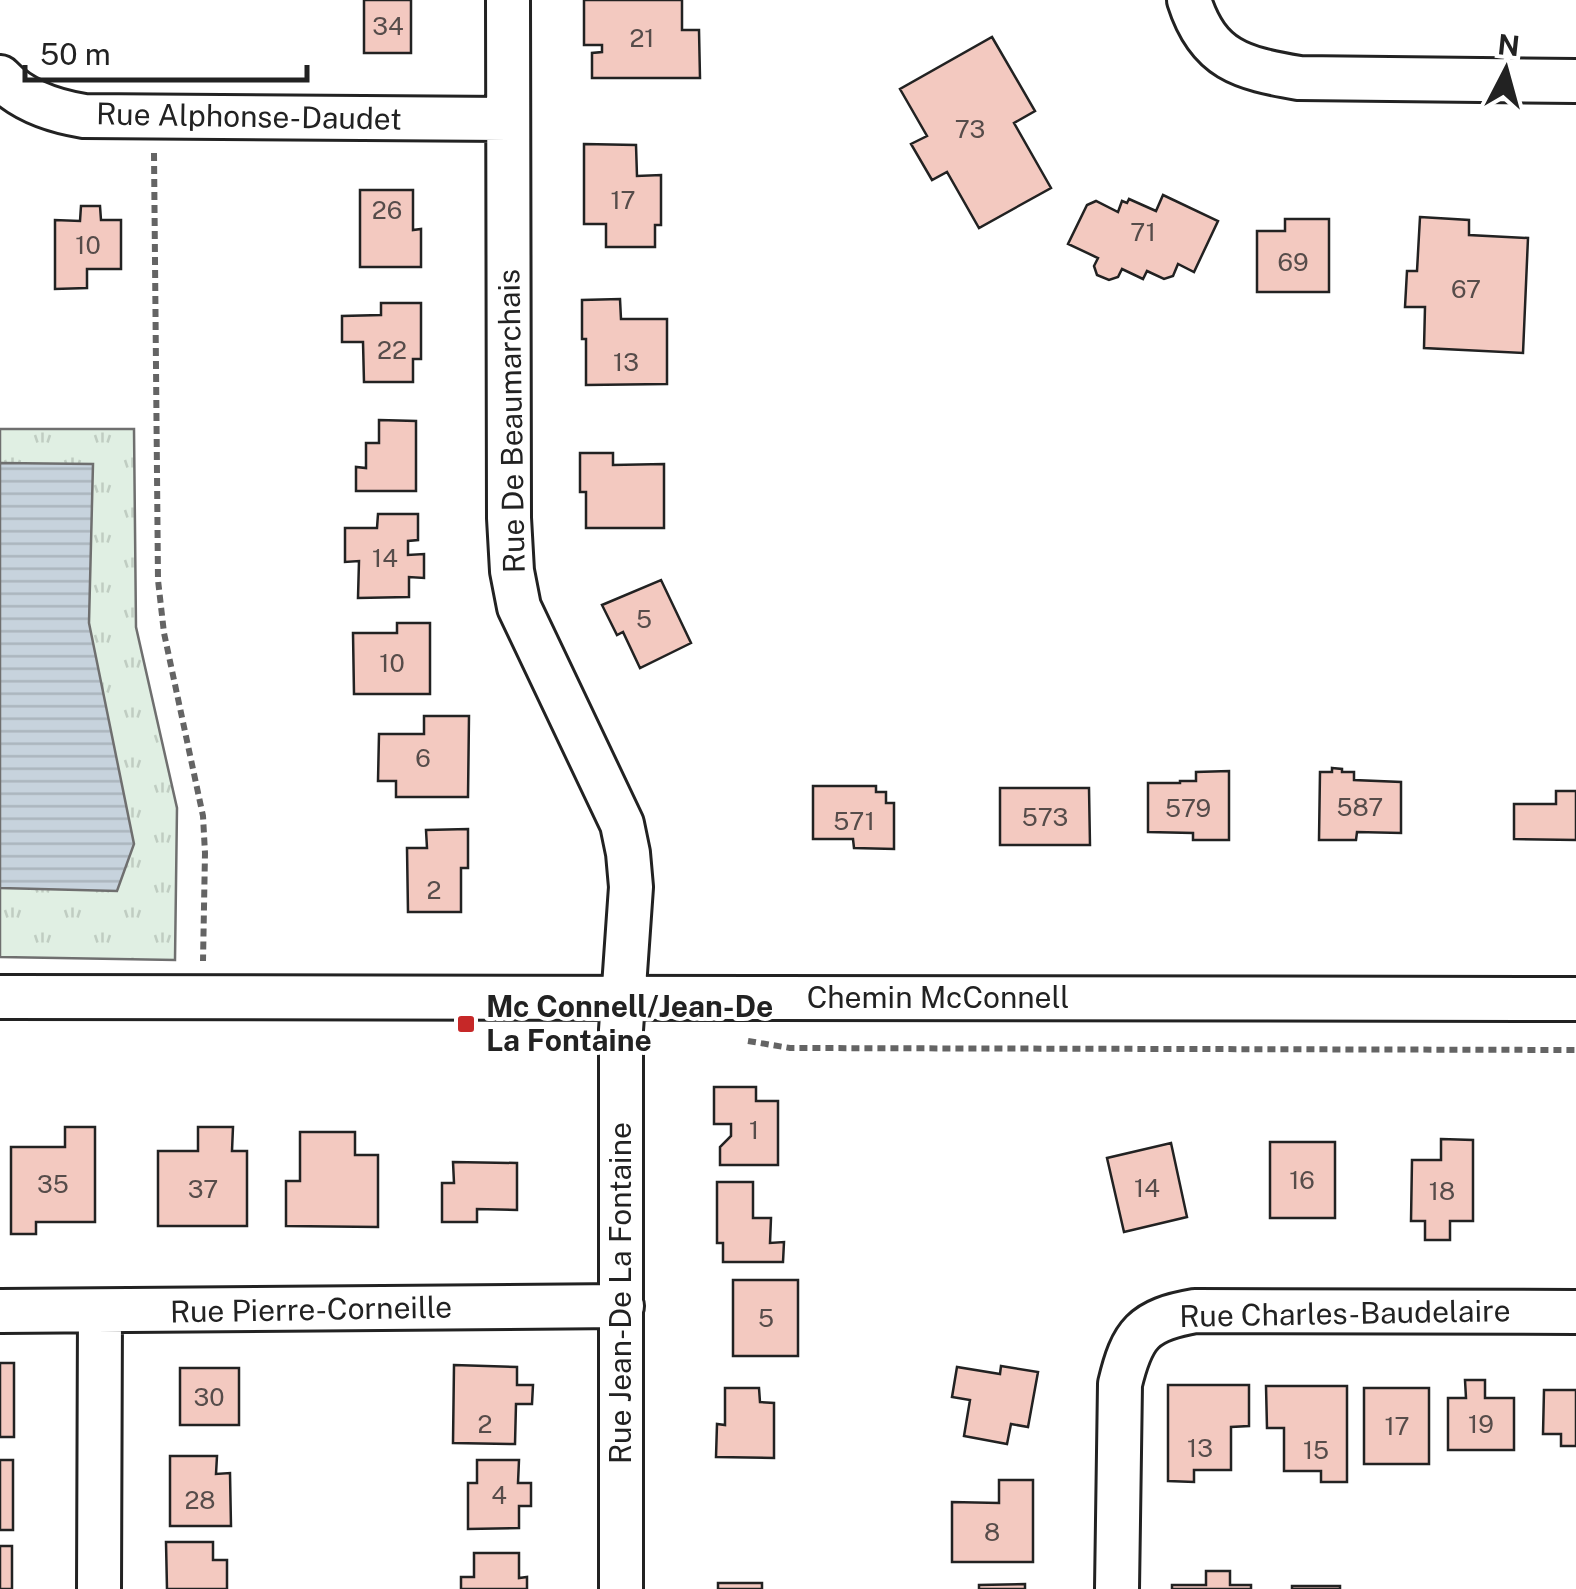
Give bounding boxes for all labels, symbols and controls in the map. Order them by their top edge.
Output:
house number: 34 [372,11,404,41]
scale bar [25,20,308,82]
north arrow [1456,20,1556,120]
house number: 21 [629,23,655,53]
text: N [1496,27,1521,62]
text: 50 m [40,36,111,72]
street label: Rue Alphonse-Daudet [96,95,402,137]
house number: 73 [955,114,985,144]
house number: 17 [610,185,636,215]
house number: 26 [372,195,402,225]
house number: 71 [1130,217,1156,247]
house number: 10 [75,230,101,260]
house number: 69 [1277,247,1309,277]
street label: Rue De Beaumarchais [490,269,532,573]
house number: 67 [1451,274,1481,304]
house number: 22 [377,335,407,365]
house number: 13 [613,347,639,377]
house number: 14 [372,543,398,573]
house number: 5 [636,604,652,634]
house number: 10 [379,648,405,678]
house number: 6 [415,743,431,773]
house number: 587 [1337,792,1383,822]
house number: 579 [1165,793,1211,823]
house number: 573 [1022,802,1068,832]
house number: 571 [833,806,875,836]
house number: 2 [427,875,441,905]
street label: Chemin McConnell [807,979,1069,1015]
place label: Mc Connell/Jean-De La Fontaine [486,988,773,1058]
marker: Mc Connell/Jean-De La Fontaine [455,1013,477,1035]
house number: 1 [749,1115,759,1145]
street label: Rue Jean-De La Fontaine [602,1122,638,1464]
house number: 16 [1289,1165,1315,1195]
house number: 35 [37,1169,69,1199]
house number: 14 [1134,1173,1160,1203]
house number: 37 [188,1174,218,1204]
house number: 18 [1429,1176,1455,1206]
street label: Rue Pierre-Corneille [170,1289,452,1329]
street label: Rue Charles-Baudelaire [1179,1292,1511,1334]
house number: 5 [758,1303,774,1333]
house number: 30 [194,1382,224,1412]
house number: 2 [478,1409,492,1439]
house number: 19 [1468,1409,1494,1439]
house number: 17 [1384,1411,1410,1441]
house number: 13 [1187,1433,1213,1463]
house number: 15 [1303,1435,1329,1465]
house number: 4 [491,1480,507,1510]
house number: 28 [184,1485,216,1515]
house number: 8 [984,1517,1000,1547]

